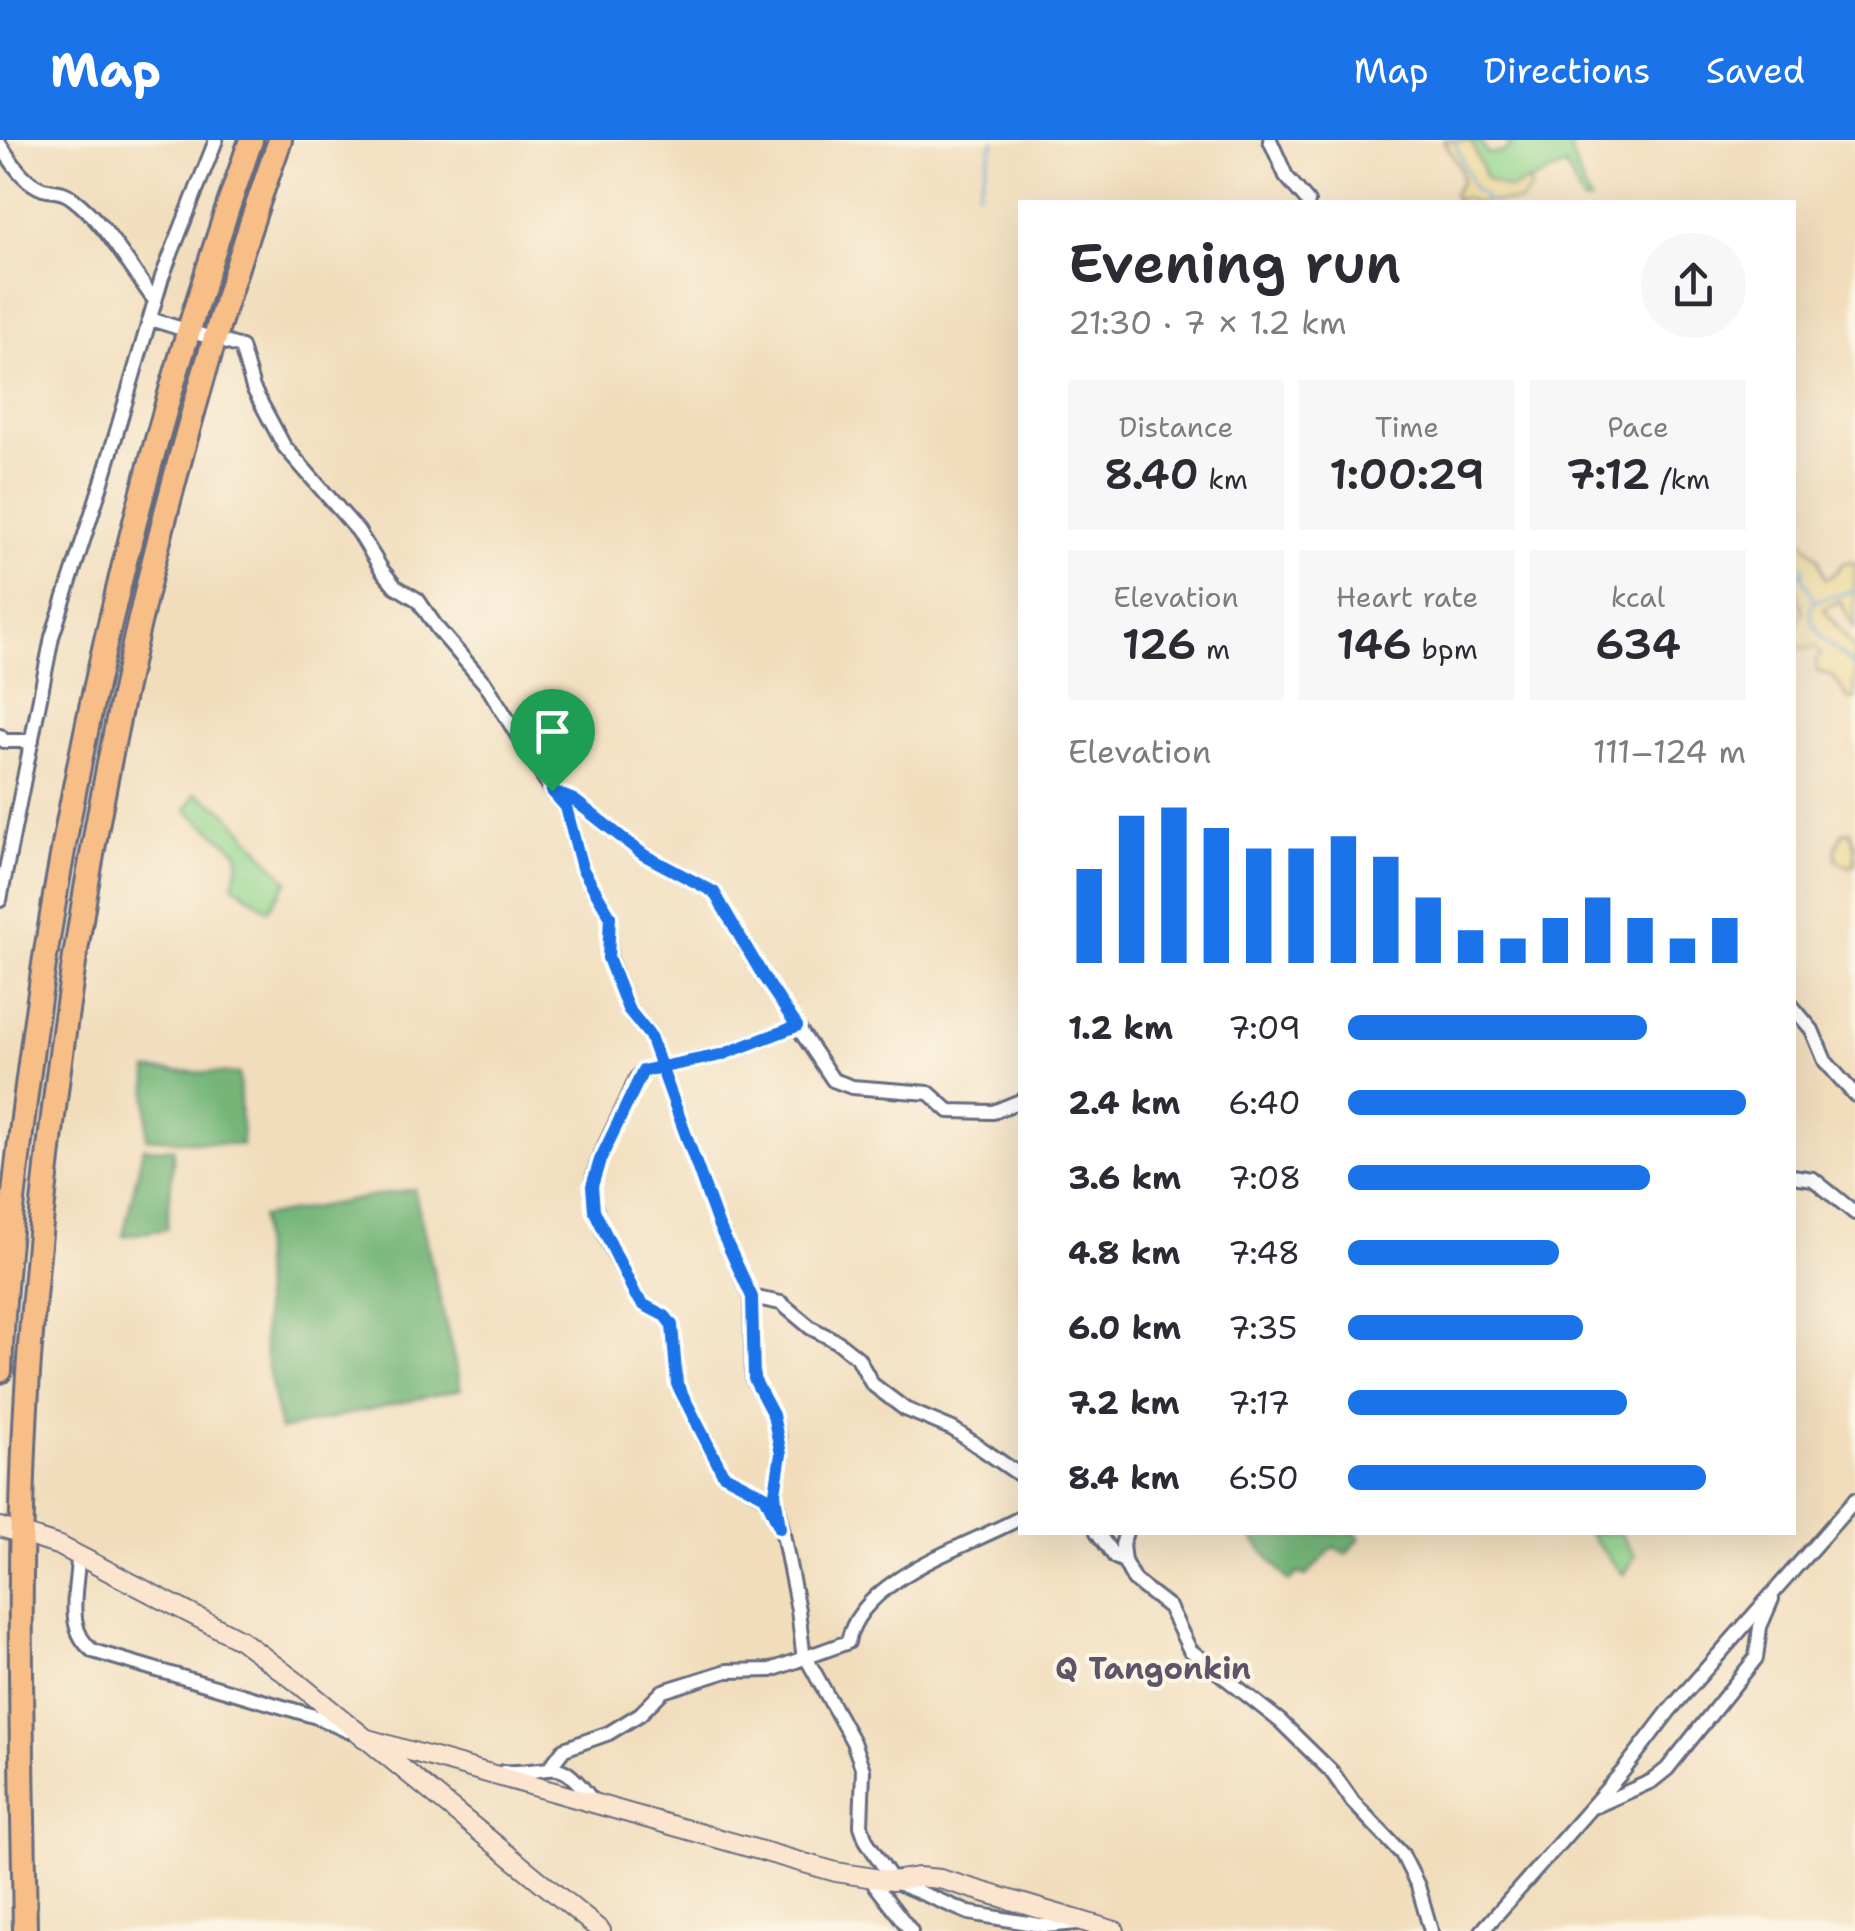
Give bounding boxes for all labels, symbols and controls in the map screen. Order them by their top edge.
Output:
text: Map [50,38,161,102]
text: Map [1354,47,1429,94]
text: Directions [1484,47,1651,94]
text: Saved [1706,47,1805,94]
text: Evening run [1068,226,1401,300]
button: share [1641,233,1746,338]
text: 21:30 · 7 × 1.2 km [1068,301,1347,344]
text: Distance [1119,408,1233,446]
text: Time [1375,408,1439,446]
text: Pace [1607,408,1669,446]
text: 8.40 [1104,446,1199,502]
text: 1:00:29 [1329,446,1485,502]
text: 7:12 [1566,446,1651,502]
text: km [1199,460,1248,498]
text: /km [1651,460,1710,498]
text: Elevation [1113,578,1239,616]
text: Heart rate [1336,578,1478,616]
text: kcal [1611,578,1665,616]
text: 126 [1122,616,1197,672]
text: 146 [1336,616,1412,672]
text: 634 [1595,616,1681,672]
text: m [1197,630,1230,668]
text: bpm [1412,630,1478,668]
pin [510,689,595,792]
icon: arrive [525,704,580,759]
text: Elevation [1068,730,1211,773]
text: 111–124 m [1593,730,1746,773]
text: 1.2 km [1068,1006,1173,1049]
text: 7:09 [1228,1006,1301,1049]
text: 2.4 km [1068,1081,1180,1124]
text: 6:40 [1228,1081,1301,1124]
text: 3.6 km [1068,1156,1181,1199]
text: 7:08 [1228,1156,1301,1199]
text: 4.8 km [1068,1231,1180,1274]
text: 7:48 [1228,1231,1300,1274]
text: 6.0 km [1068,1306,1181,1349]
text: 7:35 [1228,1306,1297,1349]
text: 7.2 km [1068,1381,1180,1424]
text: 7:17 [1228,1381,1290,1424]
text: 8.4 km [1068,1456,1180,1499]
text: 6:50 [1228,1456,1299,1499]
district label: Q Tangonkin [1055,1648,1251,1689]

